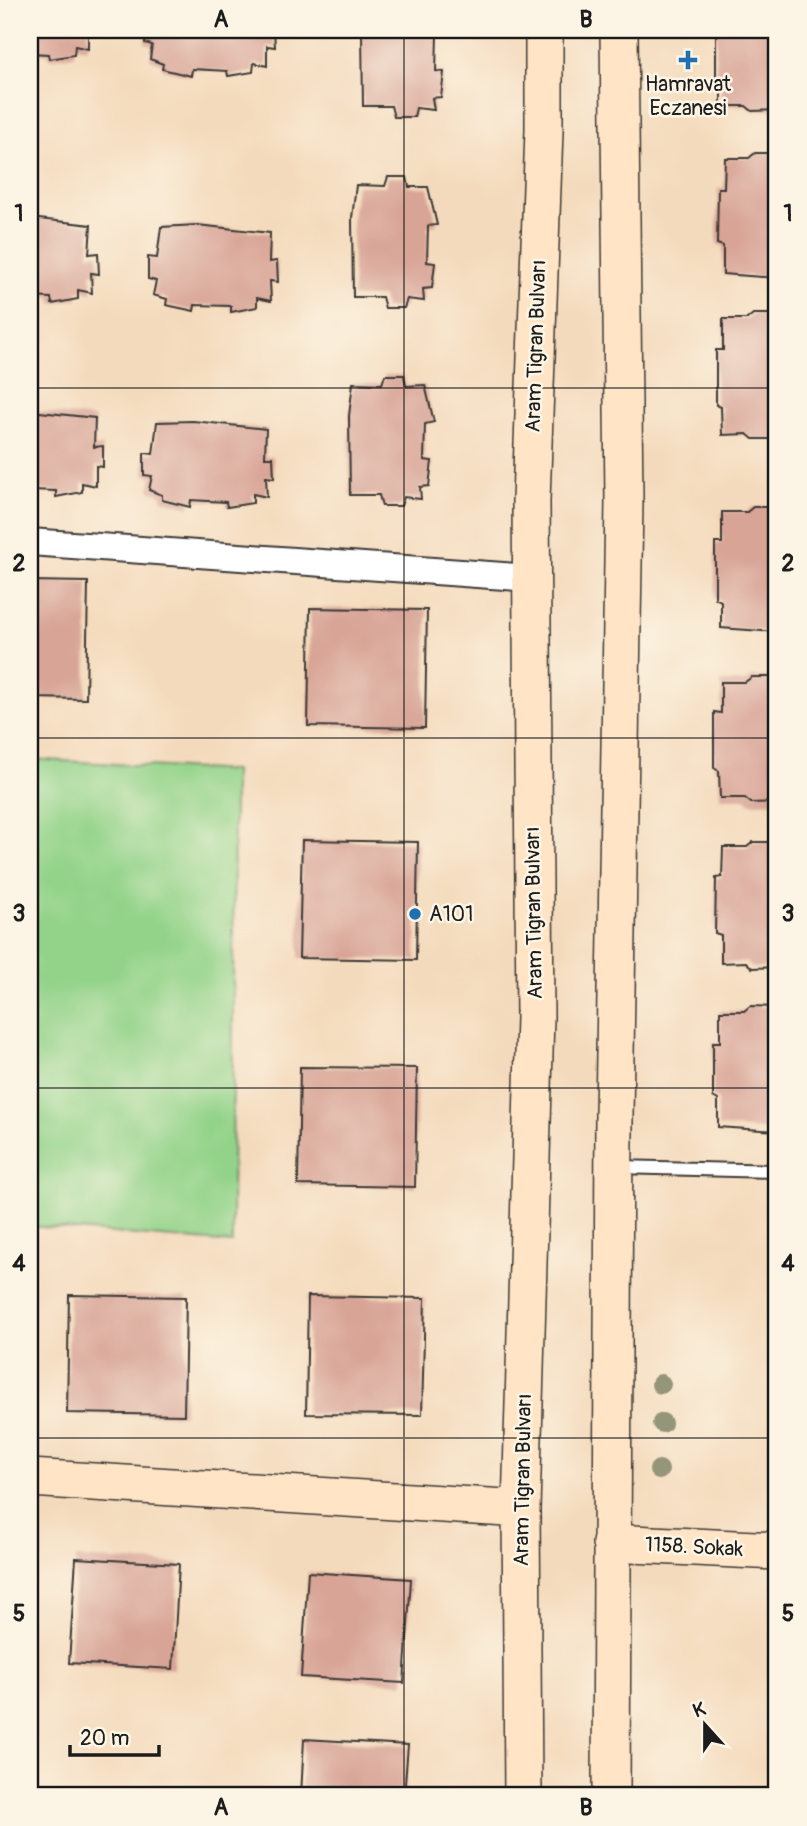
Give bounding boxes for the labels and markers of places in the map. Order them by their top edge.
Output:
marker: Hamravat Eczanesi [680,52,696,68]
place label: Hamravat Eczanesi [645,71,732,122]
place label: A101 [429,901,473,928]
marker: A101 [407,906,423,922]

